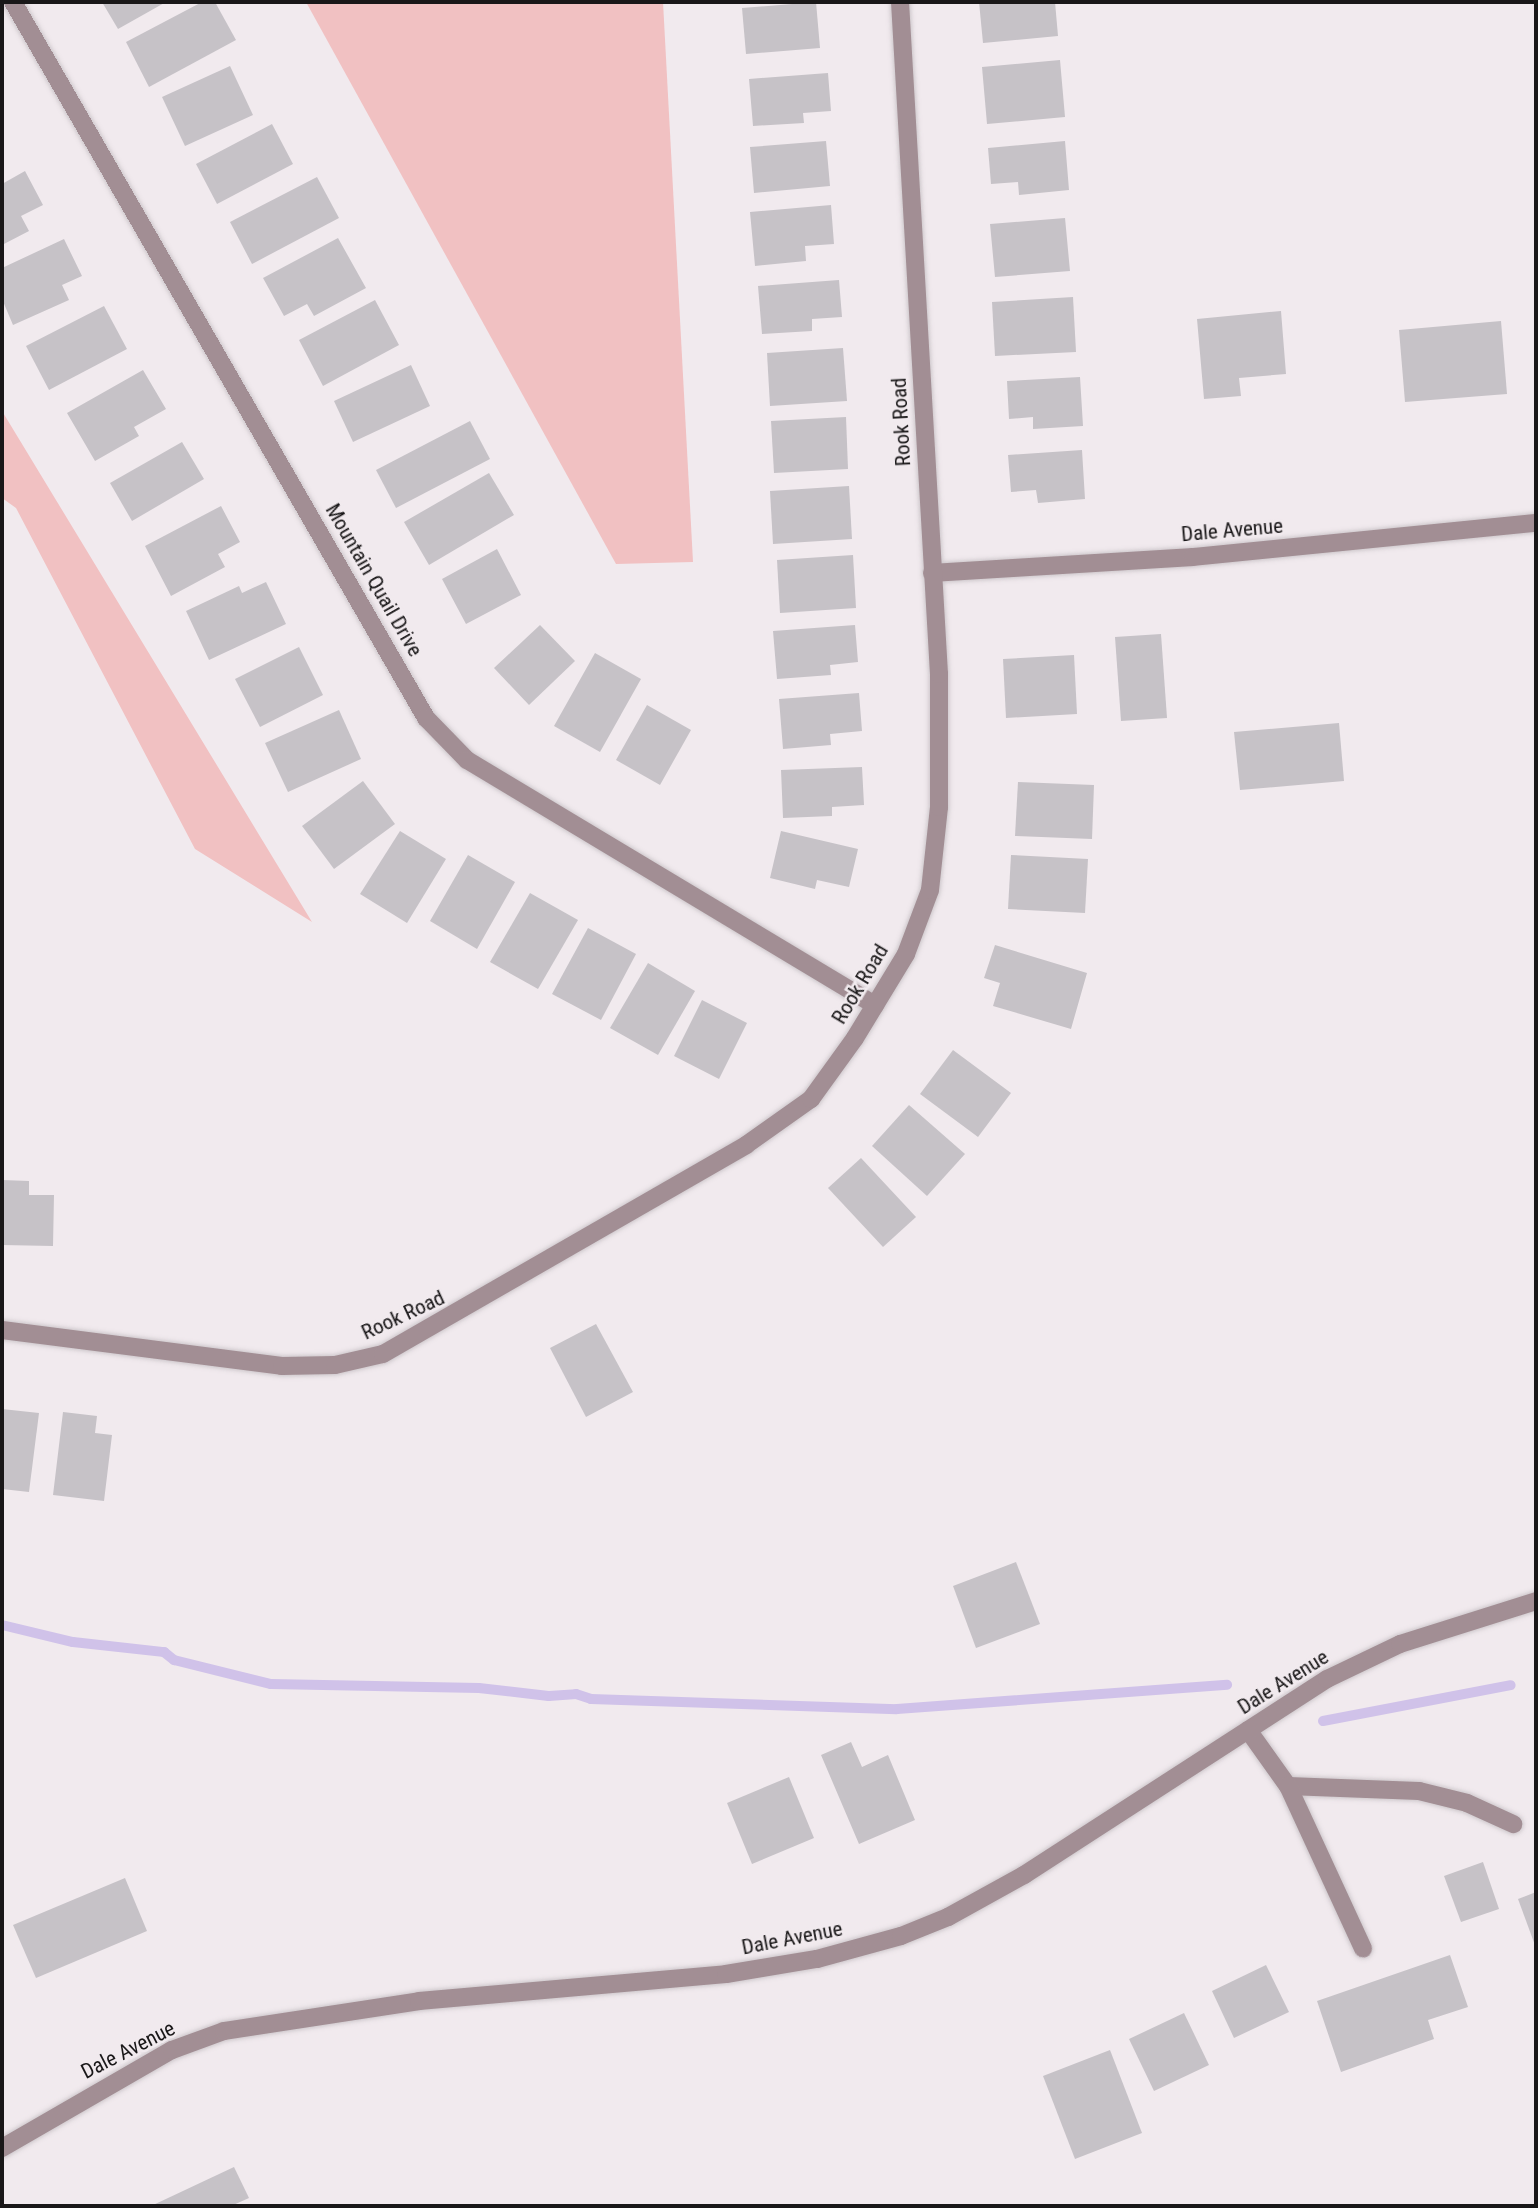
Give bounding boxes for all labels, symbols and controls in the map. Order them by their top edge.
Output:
street label: Rook Road [886,377,916,467]
street label: Mountain Quail Drive [320,499,428,661]
street label: Dale Avenue [1180,513,1284,547]
street label: Rook Road [826,940,894,1028]
street label: Rook Road [357,1285,449,1345]
street label: Dale Avenue [1233,1644,1333,1720]
street label: Dale Avenue [740,1916,844,1960]
street label: Dale Avenue [77,2016,179,2084]

